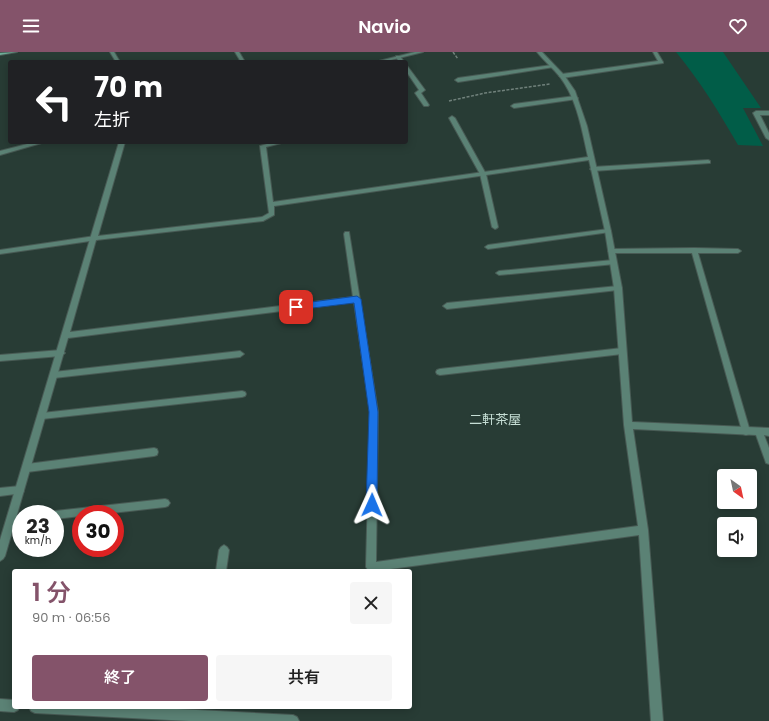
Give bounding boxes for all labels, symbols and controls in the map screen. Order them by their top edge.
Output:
text: Navio [358,14,411,39]
icon: menu [20,15,42,37]
icon: heart [727,15,749,37]
text: 70 m [94,68,163,107]
icon: left [28,76,80,128]
text: 左折 [94,107,130,132]
pin [279,290,313,324]
icon: arrive [285,296,307,318]
district label: 二軒茶屋 [469,410,521,429]
north arrow [717,469,757,509]
map controls [717,469,757,557]
position arrow [351,484,393,526]
speed limit sign: 30 [72,505,124,557]
text: 23 [26,512,50,540]
button: sound [717,517,757,557]
text: km/h [25,533,51,548]
text: 1 分 [32,576,70,609]
button: close [350,582,392,624]
text: 90 m · 06:56 [32,608,111,627]
button: 終了 [32,655,208,701]
button: 共有 [216,655,392,701]

